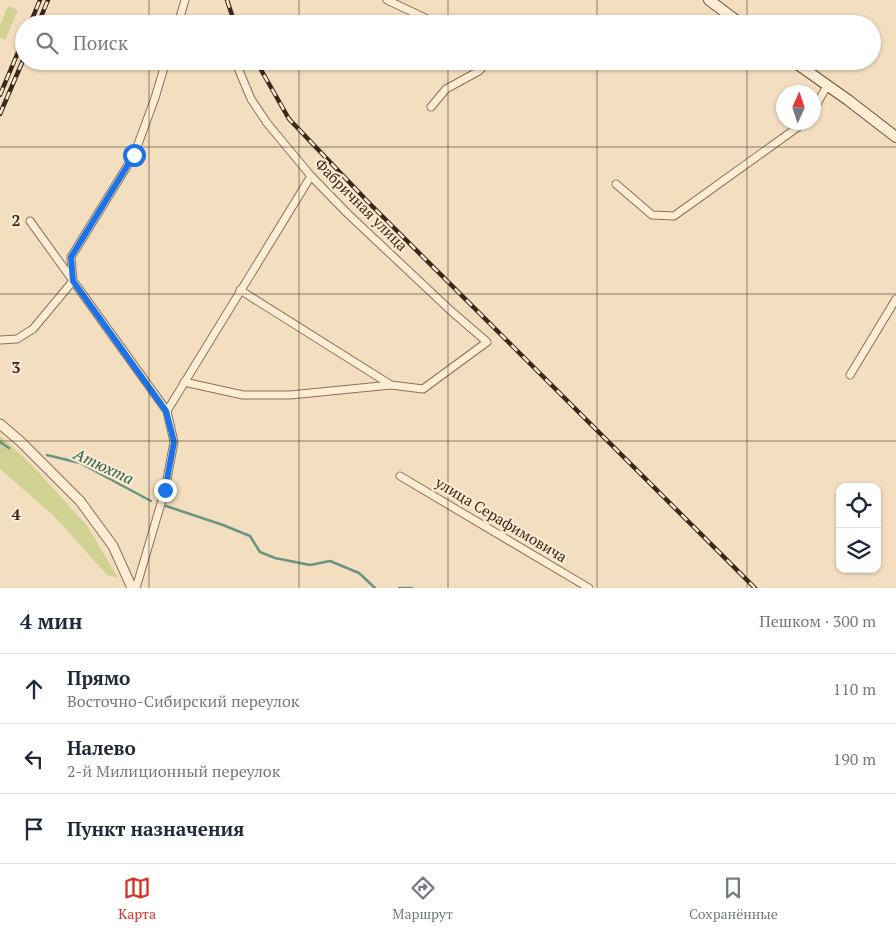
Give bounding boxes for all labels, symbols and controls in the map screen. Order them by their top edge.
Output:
search box [15,15,881,70]
icon: search [33,29,61,57]
text: Поиск [73,30,128,55]
north arrow [776,85,821,130]
route start [123,144,146,167]
street label: Фабричная улица [311,154,413,255]
text: 2 [11,209,21,231]
text: 3 [11,356,21,378]
water label: Атюхта [70,442,137,489]
street label: улица Серафимовича [431,471,571,567]
route end [154,479,177,502]
map controls [836,483,881,573]
button: locate [836,483,881,528]
text: 4 [11,503,21,525]
button: layers [836,528,881,573]
text: 4 мин [20,607,82,635]
text: Пешком · 300 m [759,610,876,632]
text: Прямо [67,665,130,690]
icon: ahead [20,675,48,703]
text: 110 m [833,678,876,700]
text: Восточно-Сибирский переулок [67,690,299,712]
text: Налево [67,735,136,760]
icon: left [20,745,48,773]
text: 190 m [833,748,876,770]
text: 2-й Милиционный переулок [67,760,280,782]
icon: arrive [20,815,48,843]
text: Пункт назначения [67,816,244,841]
tab: Карта [118,874,156,923]
tab: Маршрут [392,874,453,923]
tab: Сохранённые [689,874,778,923]

